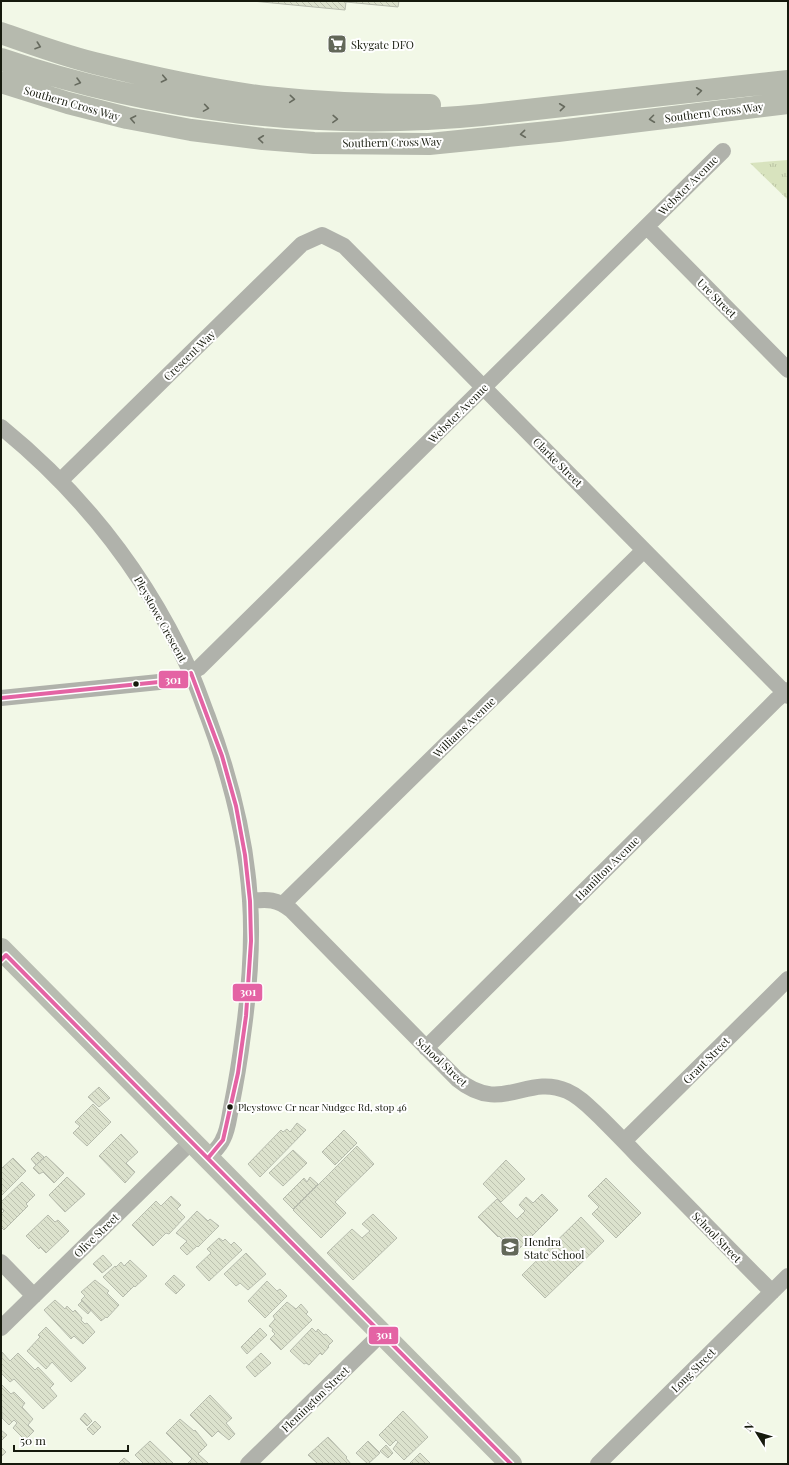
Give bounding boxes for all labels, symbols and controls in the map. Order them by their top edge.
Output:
supermarket icon: Skygate DFO [326,33,348,55]
place label: Skygate DFO [351,37,414,52]
one-way arrow [34,41,41,49]
one-way arrow [160,74,167,82]
one-way arrow [75,77,82,86]
street label: Southern Cross Way [22,82,122,124]
one-way arrow [696,87,702,96]
one-way arrow [289,95,295,104]
street label: Southern Cross Way [664,98,765,125]
one-way arrow [559,102,565,111]
one-way arrow [203,103,209,112]
one-way arrow [130,115,136,124]
one-way arrow [332,115,338,123]
one-way arrow [649,115,655,124]
one-way arrow [520,130,526,139]
one-way arrow [258,134,264,143]
street label: Southern Cross Way [342,134,442,150]
street label: Webster Avenue [654,152,721,219]
street label: Ure Street [694,275,740,321]
street label: Crescent Way [160,326,219,384]
street label: Webster Avenue [424,380,491,447]
street label: Clarke Street [530,434,586,490]
street label: Pleystowe Crescent [131,573,191,665]
line badge: 301 [158,670,189,689]
text: 301 [165,672,181,687]
unlabelled marker [131,679,141,689]
street label: Williams Avenue [429,693,499,761]
street label: Hamilton Avenue [572,832,643,903]
line badge: 301 [232,983,263,1002]
text: 301 [240,984,256,999]
street label: Grant Street [679,1033,733,1087]
street label: School Street [413,1034,471,1090]
place label: Pleystowe Cr near Nudgee Rd, stop 46 [238,1100,407,1114]
marker: Pleystowe Cr near Nudgee Rd, stop 46 [225,1102,235,1112]
street label: School Street [689,1208,745,1266]
street label: Olive Street [70,1210,122,1260]
place label: Hendra State School [524,1234,584,1262]
school or university icon: Hendra State School [499,1236,521,1258]
line badge: 301 [368,1326,399,1345]
text: 301 [376,1327,392,1342]
street label: Long Street [668,1344,719,1395]
street label: Flemington Street [278,1363,352,1435]
north arrow [737,1413,777,1453]
text: N [740,1419,757,1434]
scale bar [14,1427,128,1453]
text: 50 m [20,1432,46,1448]

